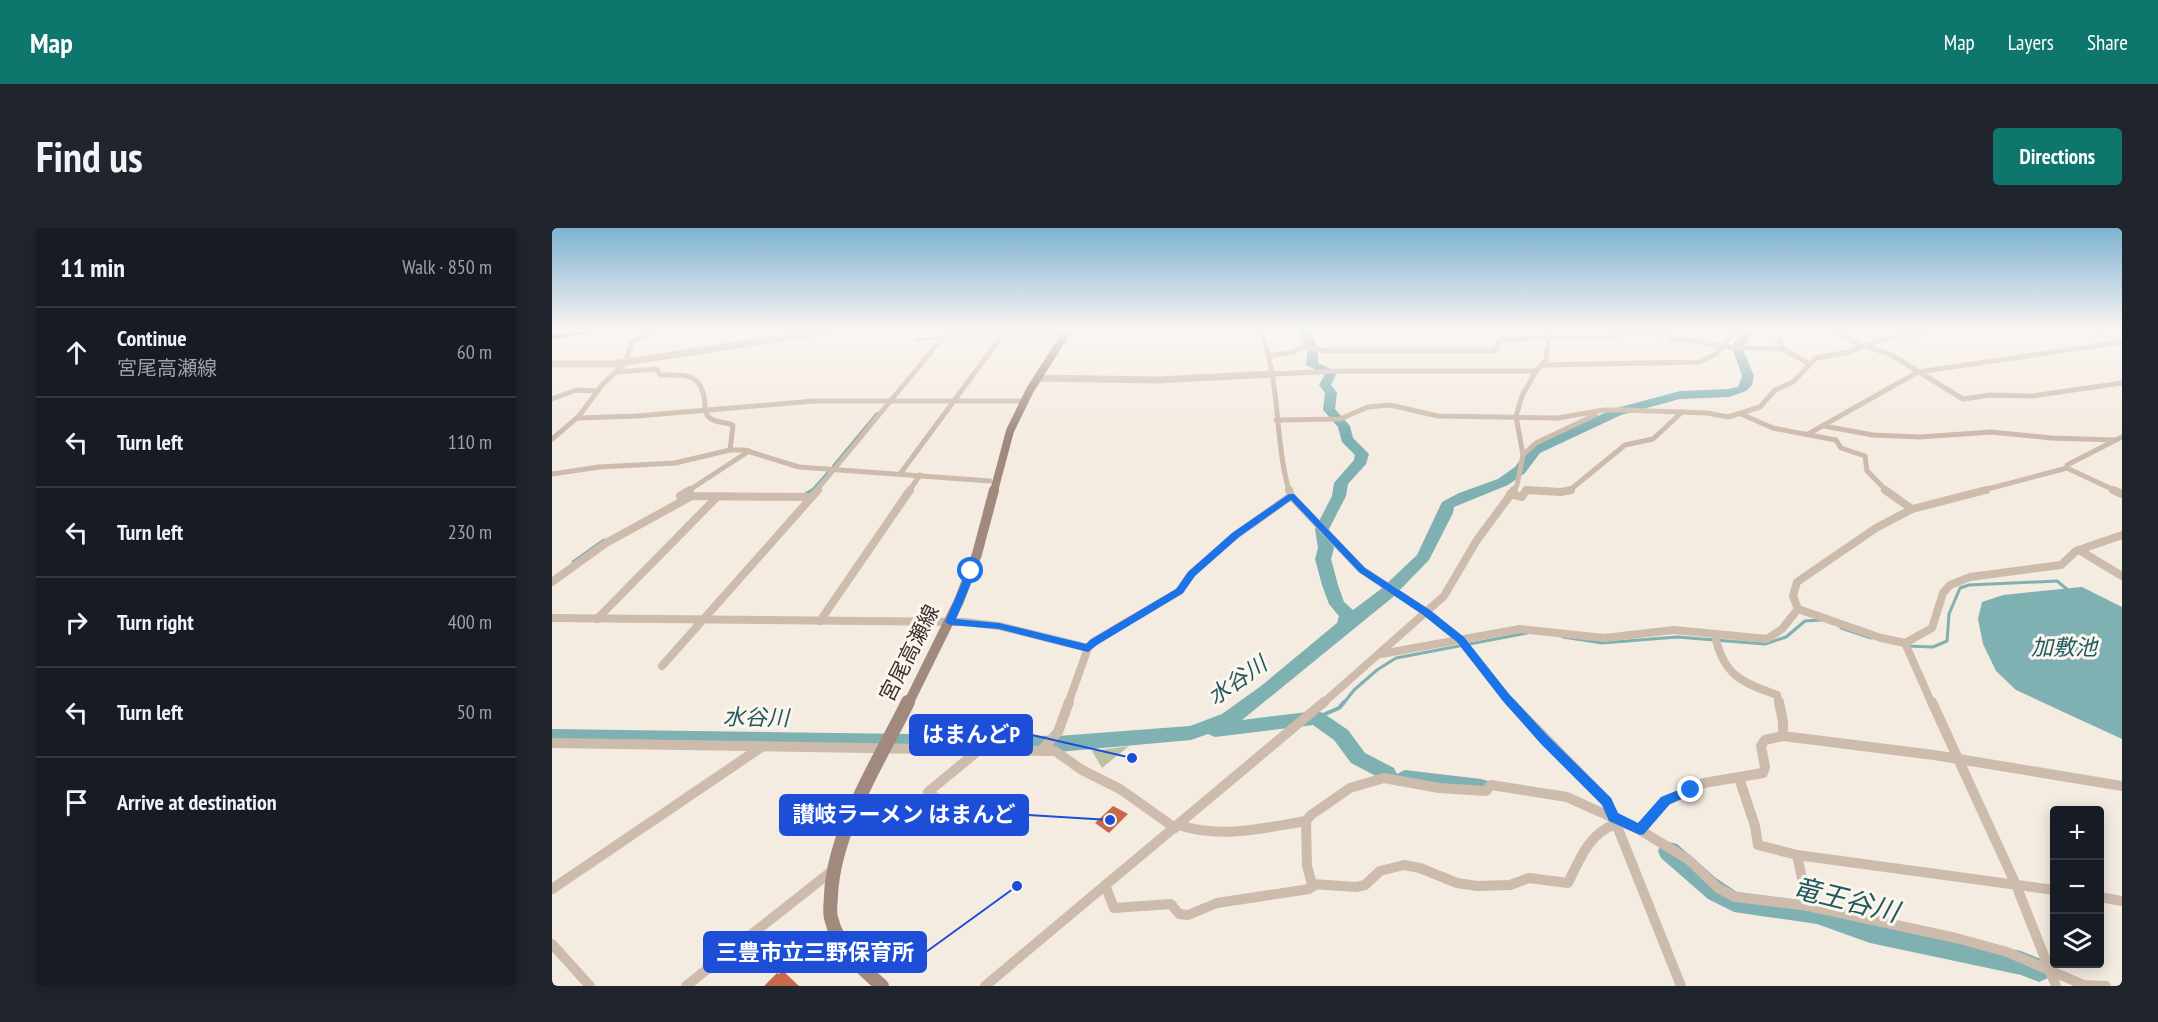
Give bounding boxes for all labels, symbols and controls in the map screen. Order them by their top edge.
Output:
text: Map [30,24,73,61]
text: Map [1944,29,1975,56]
text: Layers [2008,29,2054,56]
text: Share [2087,29,2128,56]
button: Directions [1993,128,2122,185]
text: Find us [36,129,143,184]
text: 11 min [60,251,125,284]
text: Walk · 850 m [402,254,492,280]
text: Continue [117,324,187,352]
icon: ahead [60,336,93,369]
text: 60 m [457,339,492,365]
text: 宮尾高瀬線 [117,355,217,381]
icon: left [60,426,93,459]
text: Turn left [117,428,183,456]
text: 110 m [448,429,492,455]
icon: left [60,516,93,549]
text: Turn left [117,518,183,546]
text: 230 m [448,519,492,545]
route start [957,557,983,583]
street label: 宮尾高瀬線 [873,600,945,706]
icon: right [60,606,93,639]
text: Turn right [117,608,194,636]
text: 400 m [448,609,492,635]
water label: 加敷池 [2031,633,2099,661]
water label: 水谷川 [1202,648,1274,710]
icon: left [60,696,93,729]
text: Turn left [117,698,183,726]
text: 50 m [457,699,492,725]
water label: 水谷川 [723,702,791,732]
callout: はまんどP [910,715,1032,755]
text: はまんどP [922,720,1020,748]
route end [1677,776,1703,802]
icon: arrive [60,786,93,819]
text: Arrive at destination [117,788,277,816]
callout: 讃岐ラーメン はまんど [780,795,1028,835]
text: 讃岐ラーメン はまんど [793,800,1015,828]
map controls [2050,806,2104,968]
button: + [2050,806,2104,860]
button: − [2050,860,2104,914]
water label: 竜王谷川 [1789,869,1905,929]
button: layers [2050,914,2104,968]
callout: 三豊市立三野保育所 [704,932,926,972]
text: 三豊市立三野保育所 [716,938,914,966]

